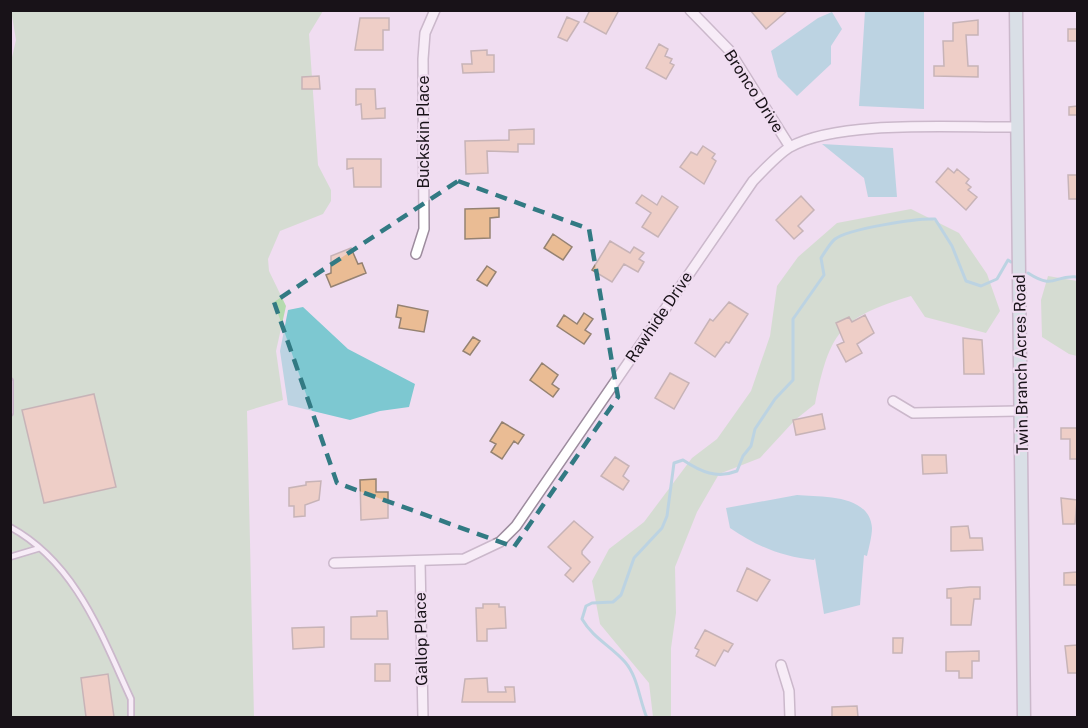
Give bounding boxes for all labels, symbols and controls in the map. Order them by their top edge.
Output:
street label: Bronco Drive [720,46,788,136]
street label: Buckskin Place [414,75,433,189]
street label: Rawhide Drive [622,268,696,366]
street label: Twin Branch Acres Road [1010,274,1032,454]
street label: Gallop Place [411,592,431,686]

